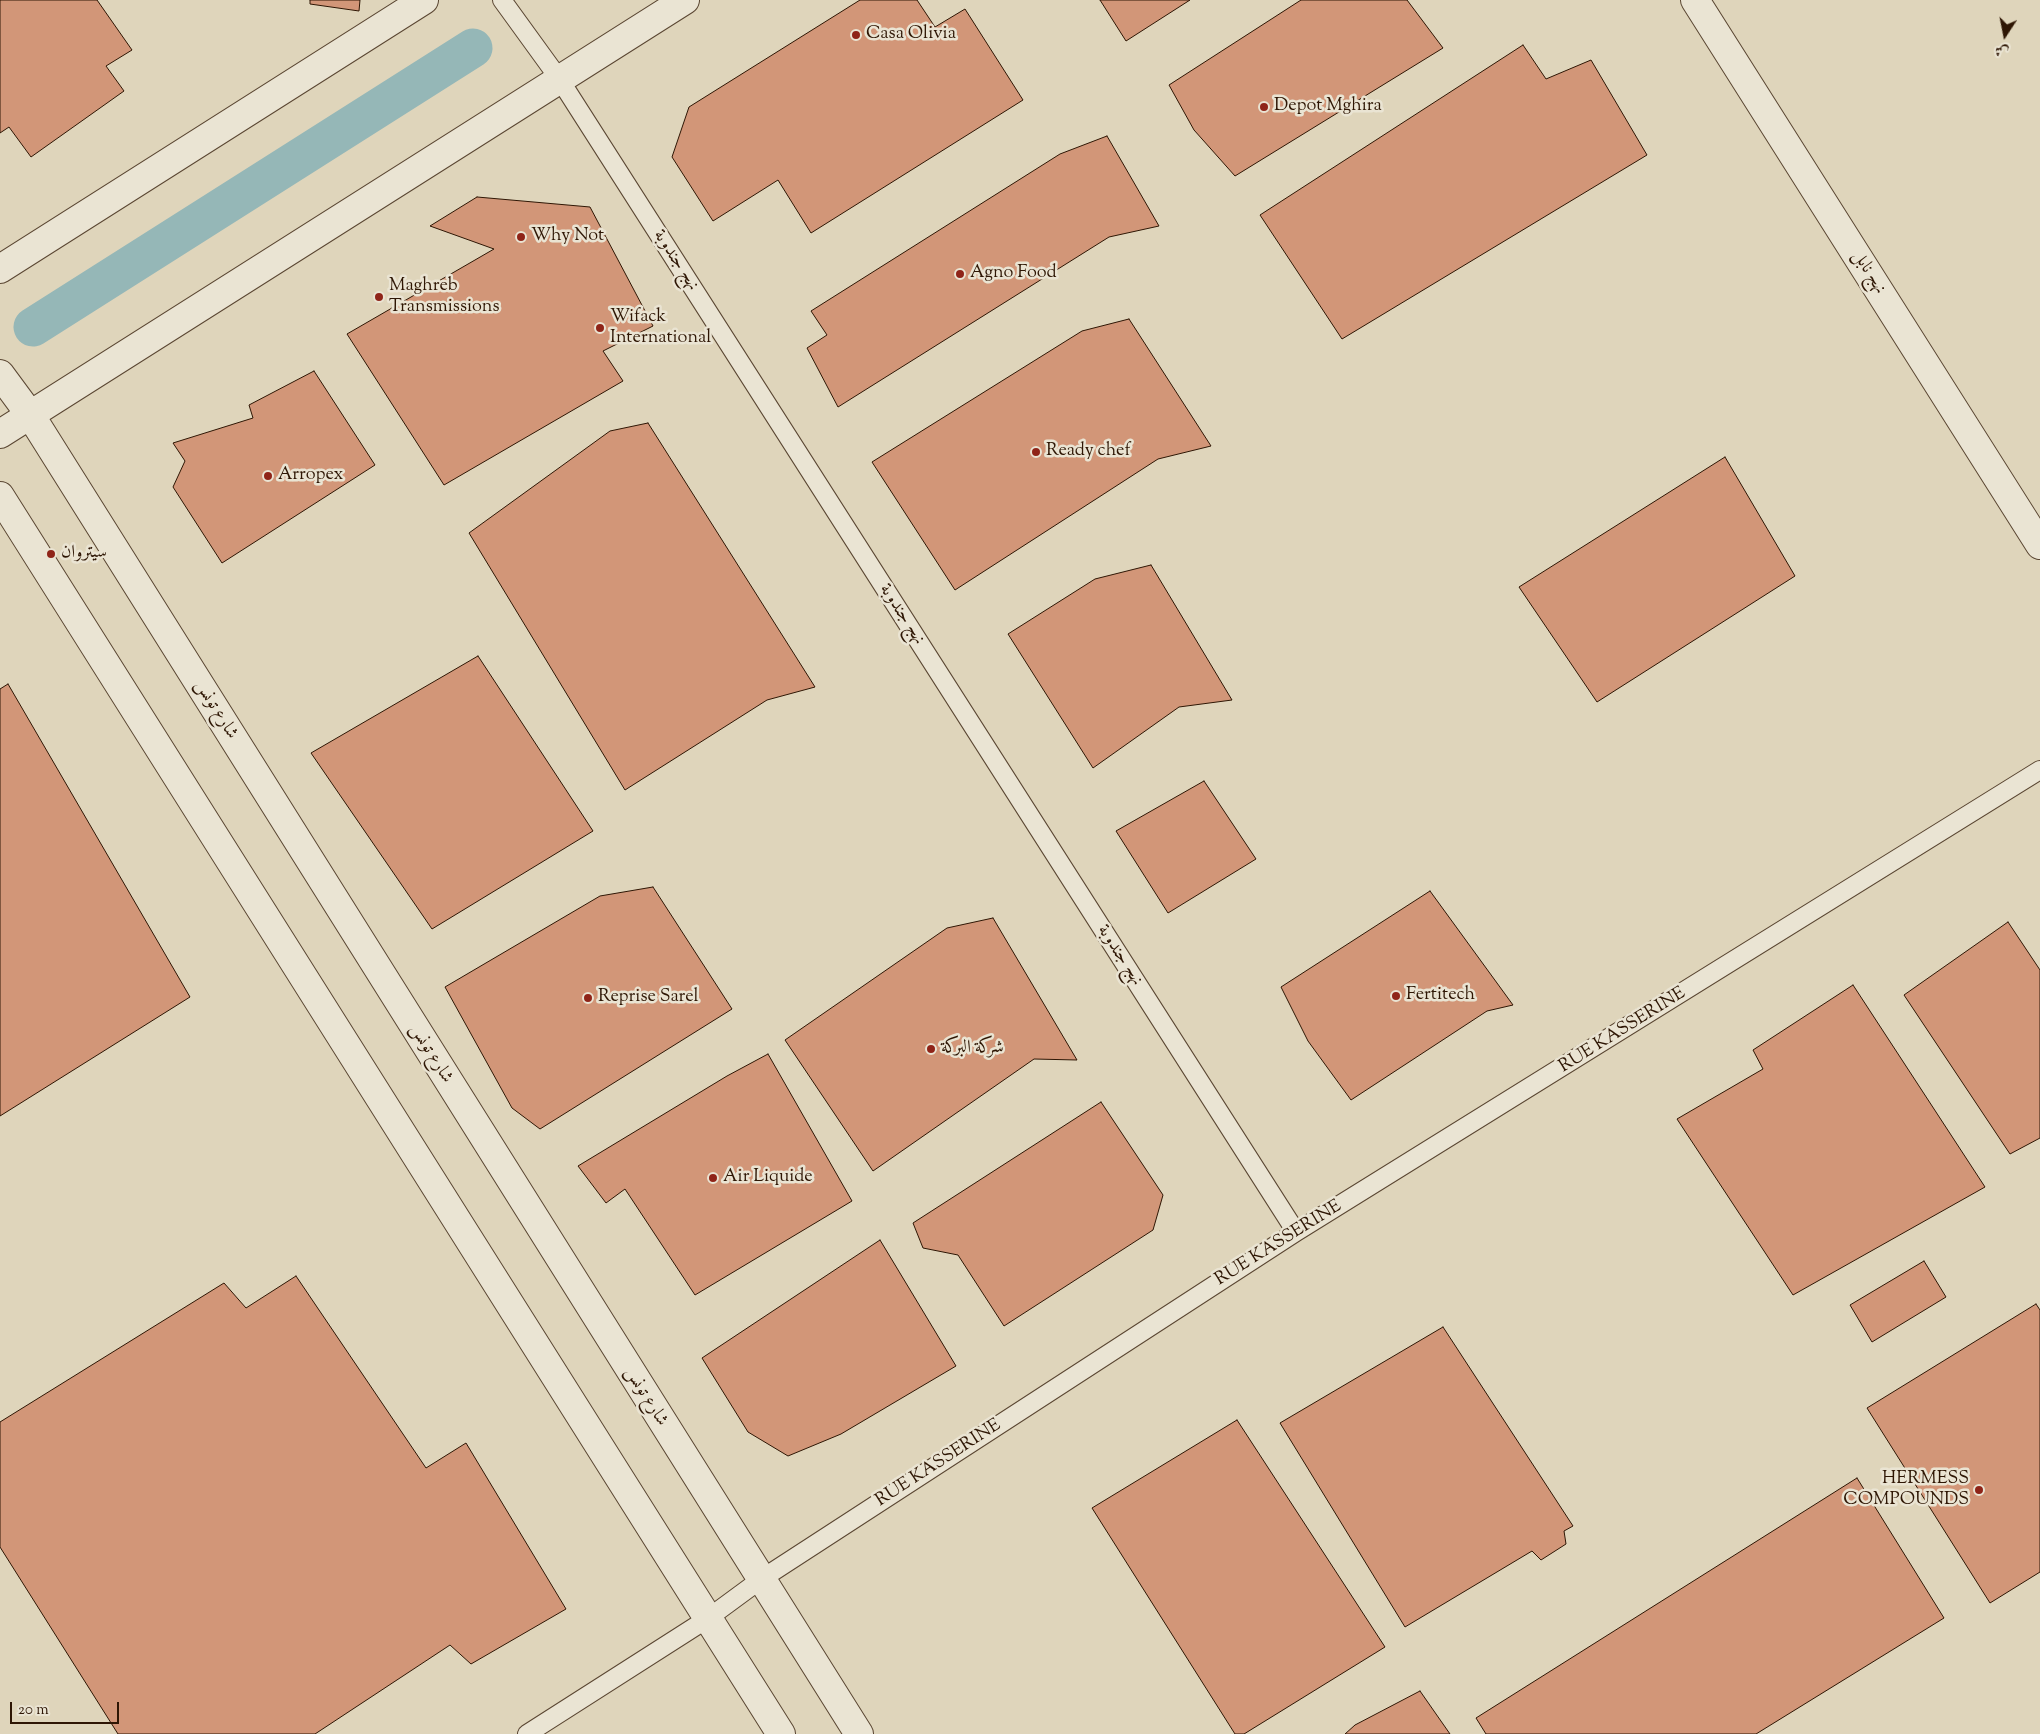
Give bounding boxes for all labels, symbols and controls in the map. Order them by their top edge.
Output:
north arrow [1980,10,2030,60]
place label: Casa Olivia [866,24,956,46]
marker: Casa Olivia [850,29,862,41]
text: ش [1993,39,2011,61]
place label: Depot Mghira [1274,96,1382,118]
marker: Depot Mghira [1258,101,1270,113]
place label: Why Not [531,226,604,248]
street label: نهج جندوبة [647,226,703,296]
marker: Why Not [515,231,527,243]
street label: نهج نابل [1846,247,1890,299]
place label: Agno Food [970,263,1057,285]
marker: Agno Food [954,268,966,280]
place label: Maghreb Transmissions [389,276,500,318]
marker: Maghreb Transmissions [373,291,385,303]
place label: Wifack International [610,307,711,350]
marker: Wifack International [594,322,606,334]
place label: Ready chef [1046,441,1131,463]
marker: Ready chef [1030,446,1042,458]
place label: Arropex [278,465,343,487]
marker: Arropex [262,470,274,482]
place label: سيتروان [61,543,107,565]
marker: سيتروان [45,548,57,560]
street label: نهج جندوبة [873,580,929,650]
street label: شارع تونس [188,676,242,744]
street label: نهج جندوبة [1091,921,1147,991]
street label: RUE KASSERINE [1556,983,1690,1079]
place label: Fertitech [1406,985,1475,1007]
place label: Reprise Sarel [598,987,699,1009]
marker: Fertitech [1390,990,1402,1002]
marker: Reprise Sarel [582,992,594,1004]
street label: شارع تونس [403,1020,457,1088]
place label: شركة البركة [941,1038,1004,1060]
marker: شركة البركة [925,1043,937,1055]
place label: Air Liquide [723,1167,813,1189]
marker: Air Liquide [707,1172,719,1184]
street label: RUE KASSERINE [1212,1196,1346,1292]
street label: شارع تونس [618,1363,672,1431]
street label: RUE KASSERINE [872,1415,1006,1513]
place label: HERMESS COMPOUNDS [1843,1469,1969,1512]
marker: HERMESS COMPOUNDS [1973,1484,1985,1496]
scale bar [12,1692,121,1724]
text: 20 m [18,1700,49,1721]

